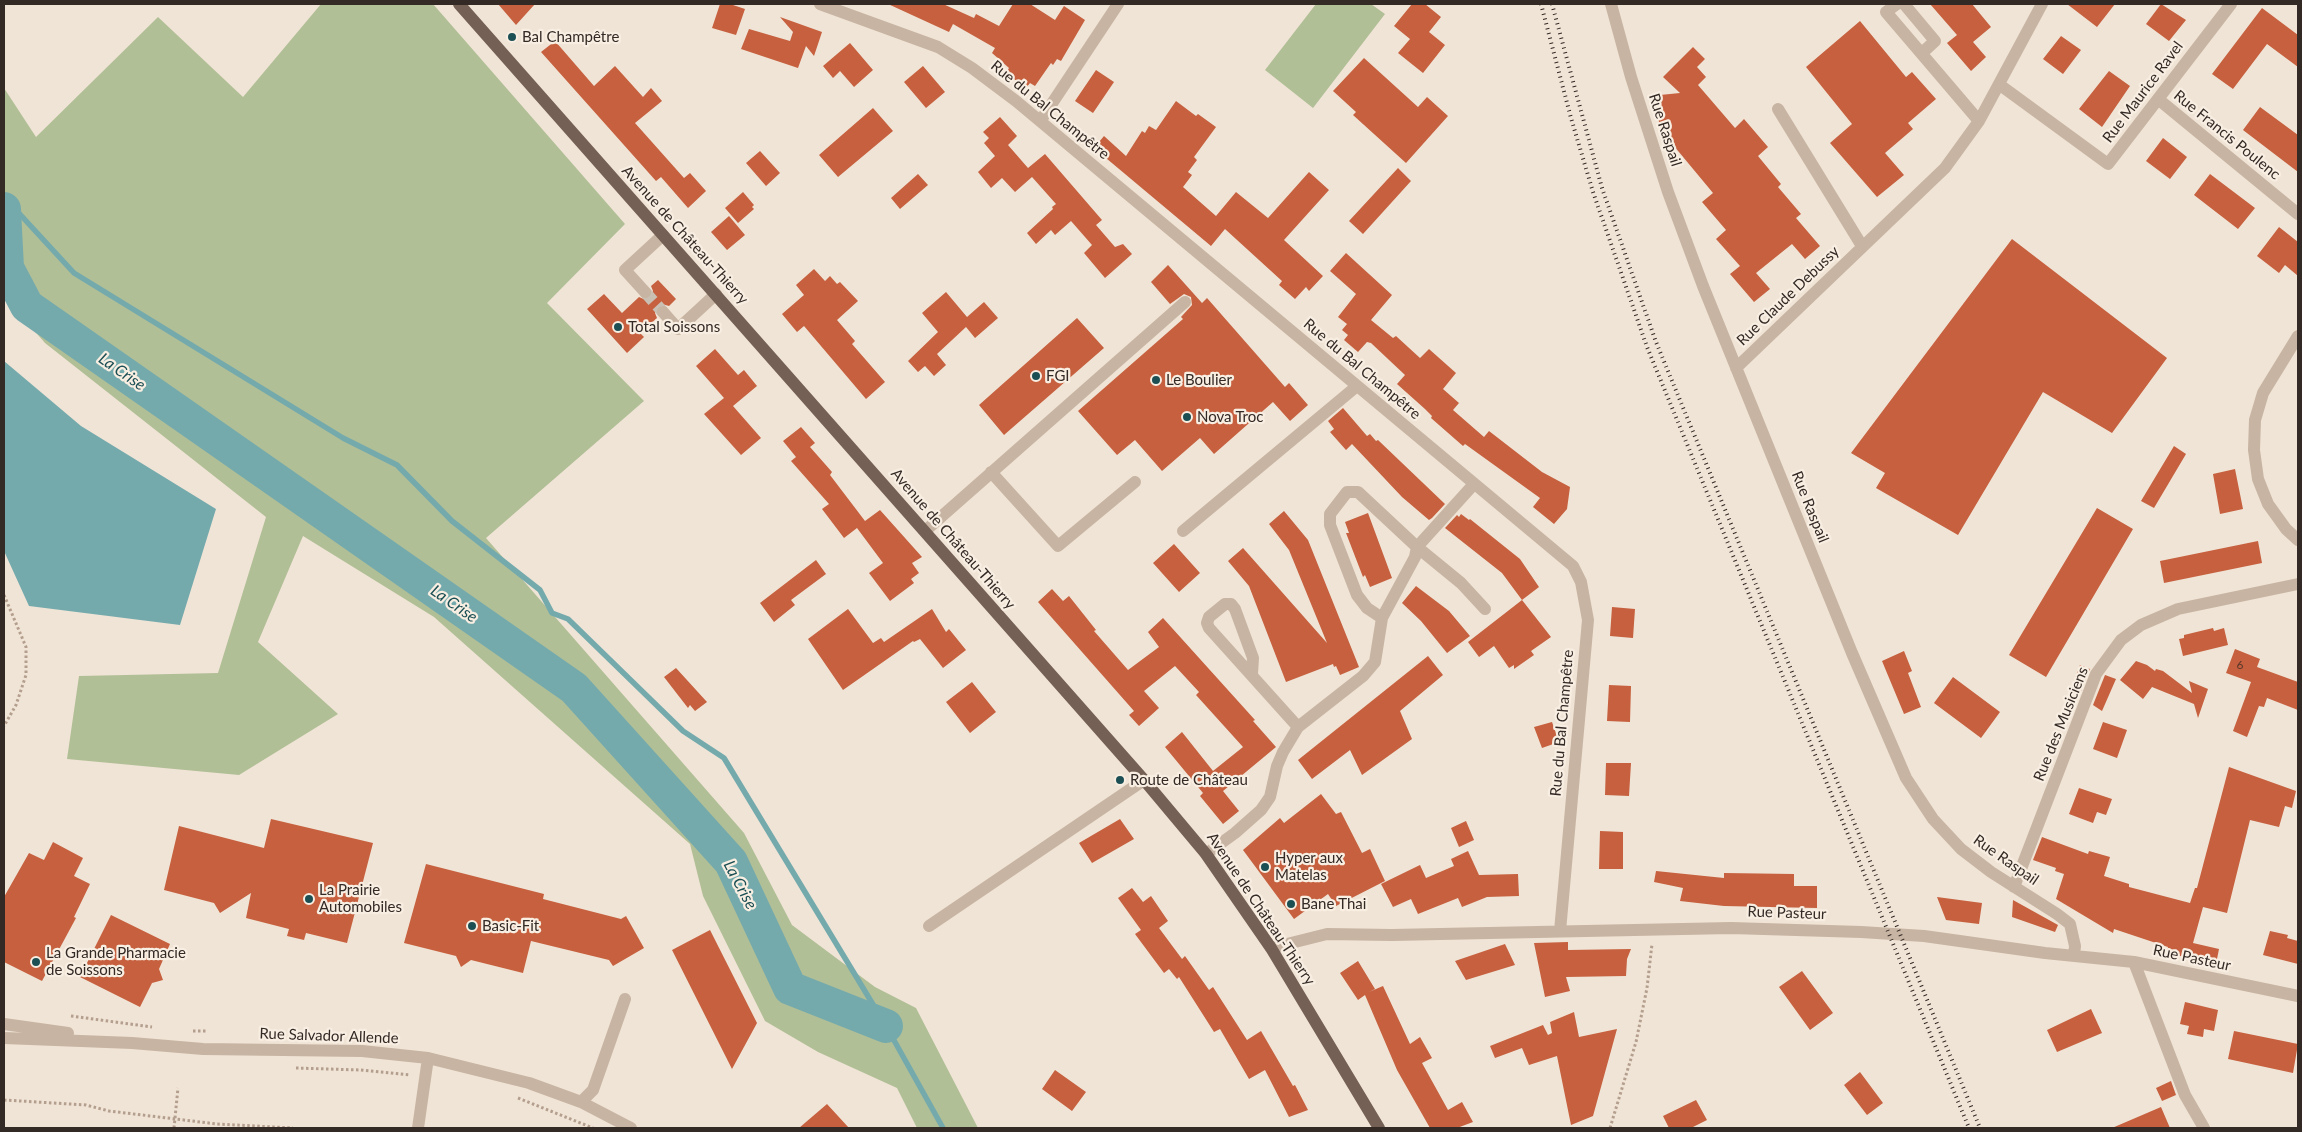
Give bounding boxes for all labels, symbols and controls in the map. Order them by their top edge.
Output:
place label: Bal Champêtre [522,28,619,46]
marker: Bal Champêtre [506,31,518,43]
street label: Rue Maurice Ravel [2099,38,2187,146]
street label: Rue du Bal Champêtre [987,57,1113,163]
street label: Rue Francis Poulenc [2170,87,2284,183]
street label: Rue Raspail [1645,91,1685,169]
street label: Avenue de Château-Thierry [618,162,752,308]
street label: Rue Claude Debussy [1733,243,1843,349]
street label: Rue du Bal Champêtre [1300,315,1424,423]
place label: Total Soissons [628,318,720,336]
marker: Total Soissons [612,321,624,333]
water label: La Crise [95,349,149,395]
place label: FGI [1046,367,1070,385]
marker: FGI [1030,370,1042,382]
place label: Le Boulier [1166,371,1232,389]
marker: Le Boulier [1150,374,1162,386]
place label: Nova Troc [1197,408,1263,426]
marker: Nova Troc [1181,411,1193,423]
street label: Avenue de Château-Thierry [887,465,1019,613]
street label: Rue Raspail [1788,469,1832,545]
water label: La Crise [427,581,481,627]
street label: Rue du Bal Champêtre [1547,649,1577,797]
house number: 6 [2237,658,2243,672]
street label: Rue des Musiciens [2030,664,2092,784]
place label: Route de Château [1130,771,1248,789]
marker: Route de Château [1114,774,1126,786]
street label: Avenue de Château-Thierry [1203,829,1319,989]
street label: Rue Raspail [1970,831,2042,889]
place label: Hyper aux Matelas [1275,849,1343,884]
water label: La Crise [719,857,761,913]
marker: Hyper aux Matelas [1259,861,1271,873]
place label: La Prairie Automobiles [319,881,402,916]
marker: La Prairie Automobiles [303,893,315,905]
place label: Bane Thai [1301,895,1366,913]
marker: Bane Thai [1285,898,1297,910]
street label: Rue Pasteur [1747,903,1827,923]
place label: Basic-Fit [482,917,539,935]
marker: Basic-Fit [466,920,478,932]
street label: Rue Pasteur [2151,941,2233,975]
place label: La Grande Pharmacie de Soissons [46,944,186,979]
marker: La Grande Pharmacie de Soissons [30,956,42,968]
street label: Rue Salvador Allende [259,1025,399,1047]

